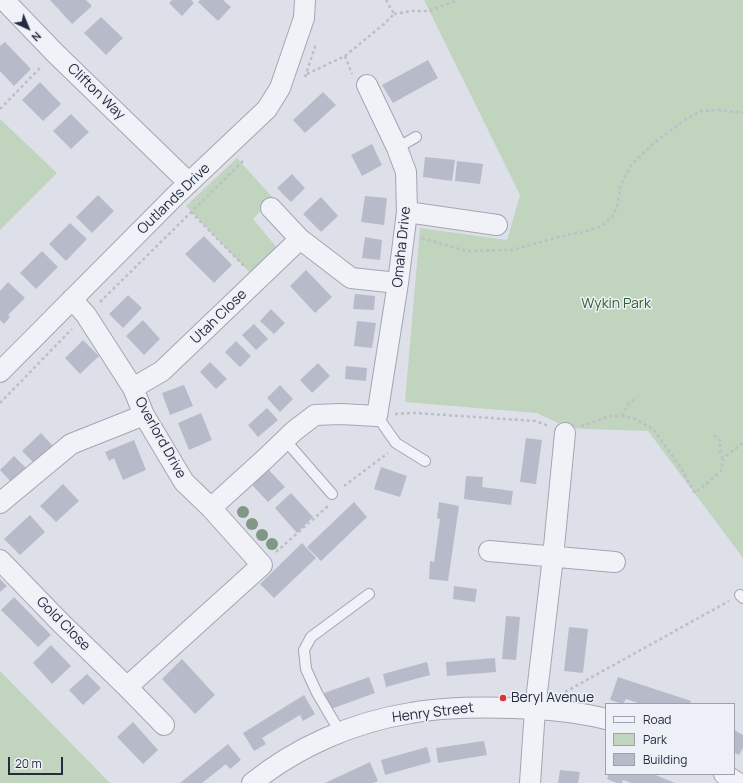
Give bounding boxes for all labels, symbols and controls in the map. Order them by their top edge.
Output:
north arrow [8,8,48,48]
text: N [29,29,45,45]
street label: Clifton Way [64,60,128,124]
street label: Outlands Drive [134,160,214,238]
street label: Omaha Drive [389,206,415,288]
street label: Utah Close [187,286,251,348]
park label: Wykin Park [581,296,651,312]
street label: Overlord Drive [131,394,189,482]
street label: Gold Close [32,593,94,655]
place label: Beryl Avenue [511,690,594,706]
marker: Beryl Avenue [498,693,508,703]
street label: Henry Street [391,700,475,726]
legend [605,703,735,775]
text: Road [643,711,671,728]
text: Park [643,731,667,748]
scale bar [10,749,65,775]
text: Building [643,751,687,768]
text: 20 m [15,755,42,772]

